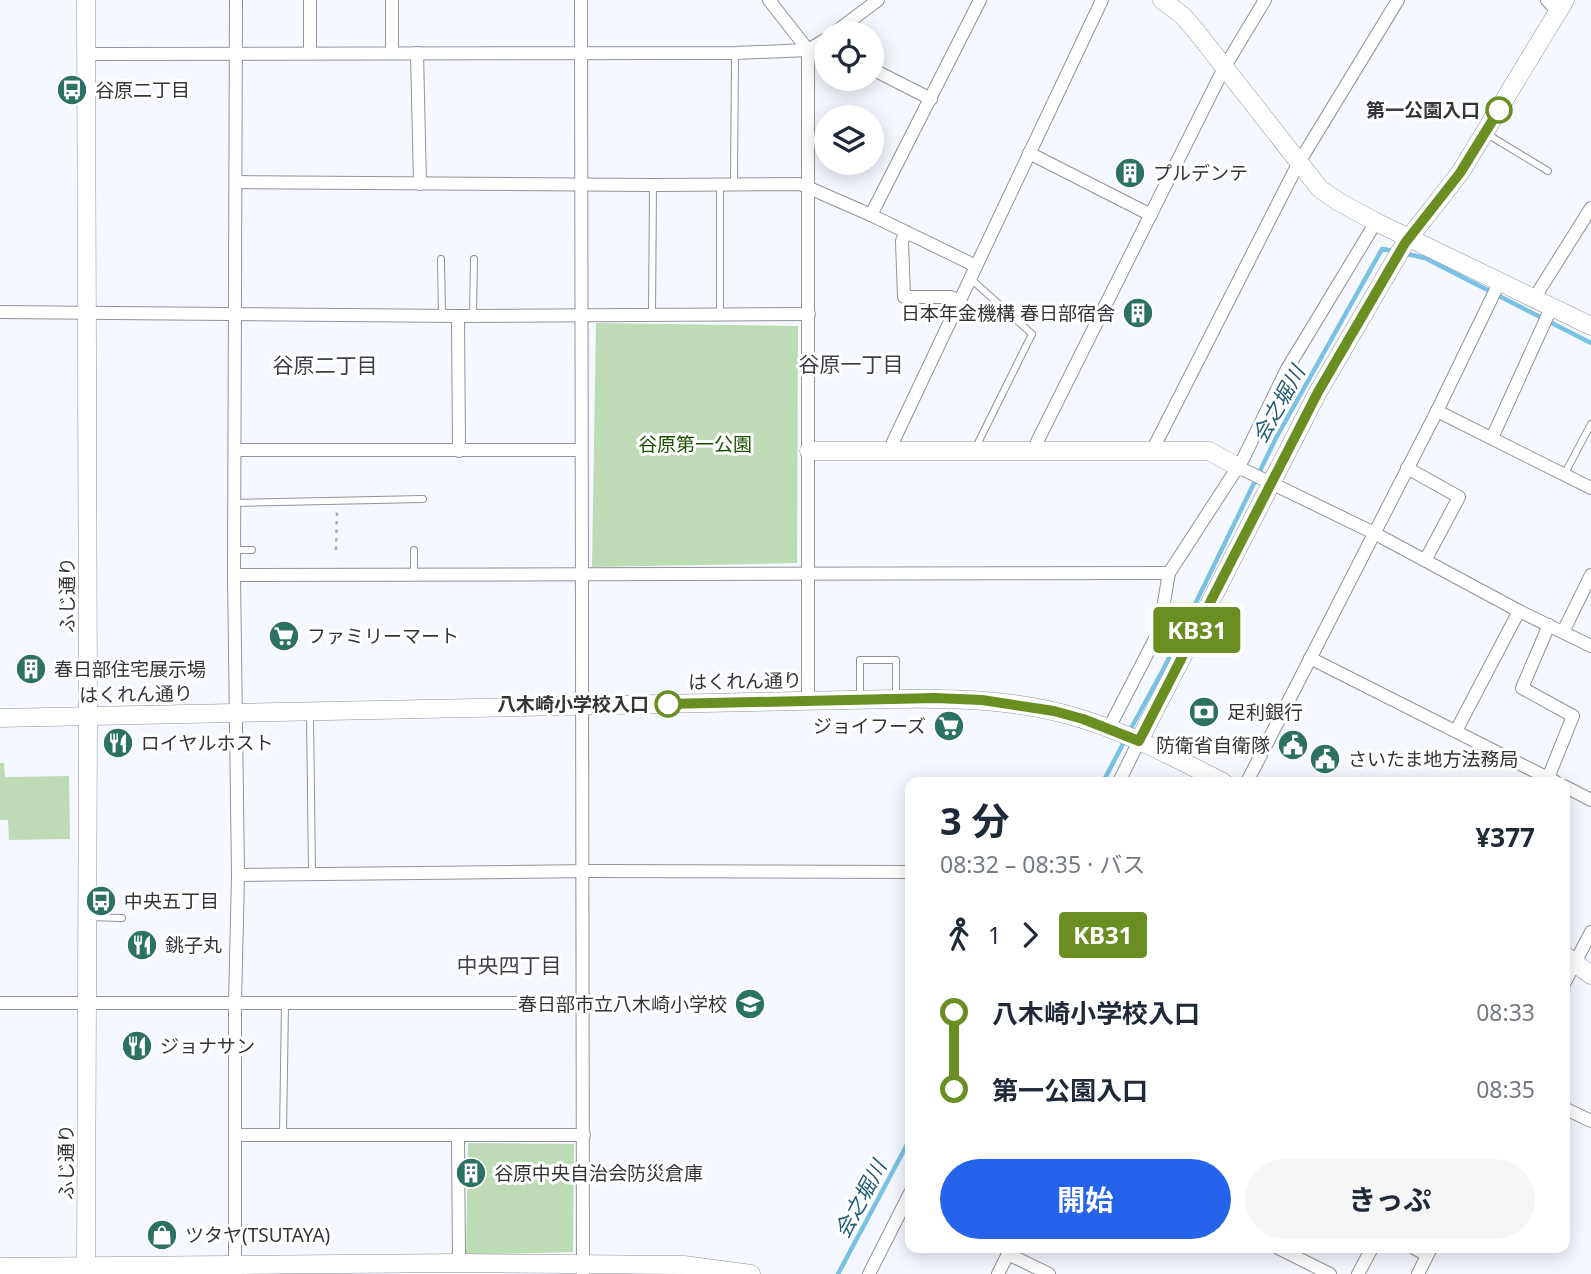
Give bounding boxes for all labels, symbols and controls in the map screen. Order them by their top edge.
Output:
map controls [814,21,884,175]
button: locate [814,21,884,91]
bus stop icon: 谷原二丁目 [55,73,89,107]
place label: 谷原二丁目 [95,77,190,103]
place label: 第一公園入口 [1366,97,1480,123]
marker: 第一公園入口 [1486,97,1512,123]
button: layers [814,105,884,175]
building icon: プルデンテ [1113,156,1147,190]
place label: プルデンテ [1153,160,1248,186]
building icon: 日本年金機構 春日部宿舎 [1121,296,1155,330]
place label: 日本年金機構 春日部宿舎 [901,300,1115,326]
district label: 谷原一丁目 [799,350,904,378]
district label: 谷原二丁目 [273,351,378,379]
water label: 会之堀川 [1245,359,1312,448]
park label: 谷原第一公園 [638,431,752,457]
street label: ふじ通り [54,557,80,633]
line badge: KB31 [1148,607,1246,653]
text: KB31 [1167,613,1227,646]
supermarket icon: ファミリーマート [267,619,301,653]
place label: ファミリーマート [307,623,459,649]
building icon: 春日部住宅展示場 [14,652,48,686]
place label: 春日部住宅展示場 [54,656,206,682]
street label: はくれん通り [688,667,802,695]
street label: はくれん通り [79,680,193,708]
place label: 八木崎小学校入口 [497,691,649,717]
marker: 八木崎小学校入口 [655,691,681,717]
bank icon: 足利銀行 [1187,695,1221,729]
place label: 足利銀行 [1227,699,1303,725]
supermarket icon: ジョイフーズ [932,709,966,743]
place label: ジョイフーズ [813,713,926,739]
restaurant icon: ロイヤルホスト [101,726,135,760]
public building icon: 防衛省自衛隊 [1276,728,1310,762]
place label: ロイヤルホスト [141,730,273,756]
place label: 防衛省自衛隊 [1156,732,1270,758]
public building icon: さいたま地方法務局 [1308,742,1342,776]
place label: さいたま地方法務局 [1348,746,1518,772]
text: 3 分 [940,794,1010,846]
text: ¥377 [1476,819,1535,855]
text: 08:32 – 08:35 · バス [940,848,1145,880]
bus stop icon: 中央五丁目 [84,884,118,918]
place label: 中央五丁目 [124,888,219,914]
icon: walk [940,916,978,954]
icon: forward [1011,916,1049,954]
text: KB31 [1073,918,1133,951]
text: 1 [988,919,1001,951]
restaurant icon: 銚子丸 [125,928,159,962]
place label: 銚子丸 [165,932,222,958]
district label: 中央四丁目 [457,951,562,979]
school or university icon: 春日部市立八木崎小学校 [733,987,767,1021]
place label: 春日部市立八木崎小学校 [518,991,727,1017]
text: 八木崎小学校入口 [992,995,1200,1031]
text: 08:33 [1476,996,1535,1028]
restaurant icon: ジョナサン [120,1029,154,1063]
place label: ジョナサン [160,1033,255,1059]
text: 第一公園入口 [992,1072,1148,1108]
text: 08:35 [1476,1073,1535,1105]
street label: ふじ通り [53,1124,79,1200]
water label: 会之堀川 [828,1154,893,1243]
building icon: 谷原中央自治会防災倉庫 [454,1156,488,1190]
button: 開始 [940,1159,1231,1239]
button: きっぷ [1245,1159,1535,1239]
place label: 谷原中央自治会防災倉庫 [494,1160,703,1186]
shop icon: ツタヤ(TSUTAYA) [145,1218,179,1252]
place label: ツタヤ(TSUTAYA) [185,1222,330,1248]

